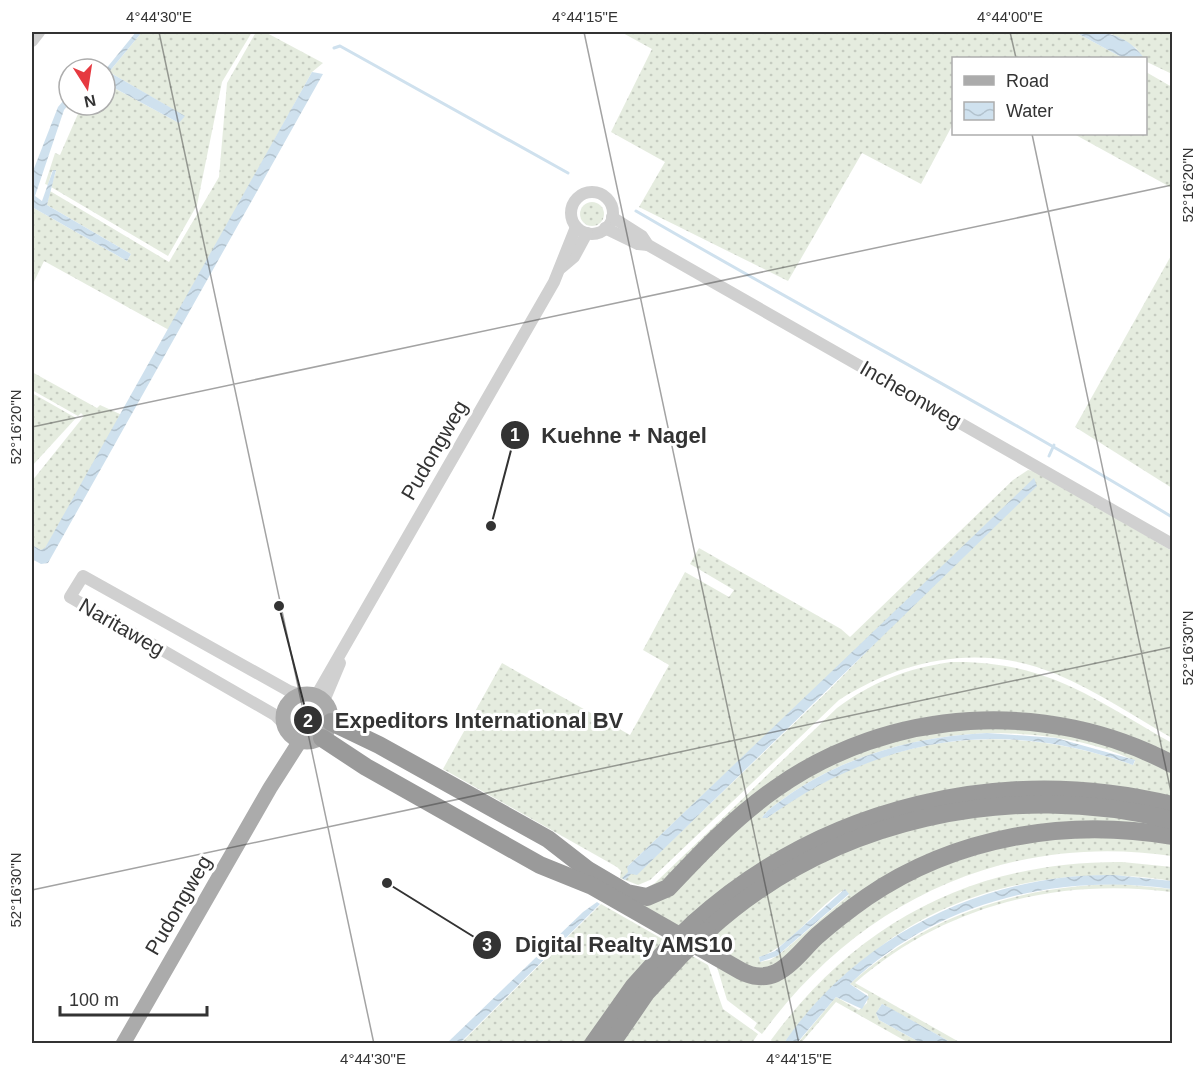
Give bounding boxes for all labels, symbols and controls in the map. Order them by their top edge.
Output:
text: 4°44'30"E [126,8,192,25]
text: 4°44'15"E [552,8,618,25]
text: 4°44'00"E [977,8,1043,25]
north arrow [57,57,117,117]
legend [952,57,1147,135]
text: Road [1006,71,1049,91]
text: N [83,92,97,111]
text: Water [1006,101,1053,121]
text: 52°16'20"N [1179,147,1196,223]
street label: Incheonweg [856,356,966,432]
text: 52°16'20"N [7,389,24,465]
street label: Pudongweg [396,396,472,504]
callout: Kuehne + Nagel [500,415,719,455]
text: Kuehne + Nagel [541,423,707,448]
text: 1 [510,425,520,445]
street label: Naritaweg [75,593,169,661]
text: 52°16'30"N [1179,610,1196,686]
callout: Expeditors International BV [293,700,636,740]
text: Expeditors International BV [335,708,624,733]
text: 2 [303,711,313,731]
street label: Pudongweg [140,851,216,959]
text: 52°16'30"N [7,852,24,928]
callout: Digital Realty AMS10 [472,925,745,965]
text: Digital Realty AMS10 [515,932,733,957]
text: 3 [482,935,492,955]
scale bar [60,979,207,1017]
text: 100 m [69,990,119,1010]
text: 4°44'30"E [340,1050,406,1067]
text: 4°44'15"E [766,1050,832,1067]

